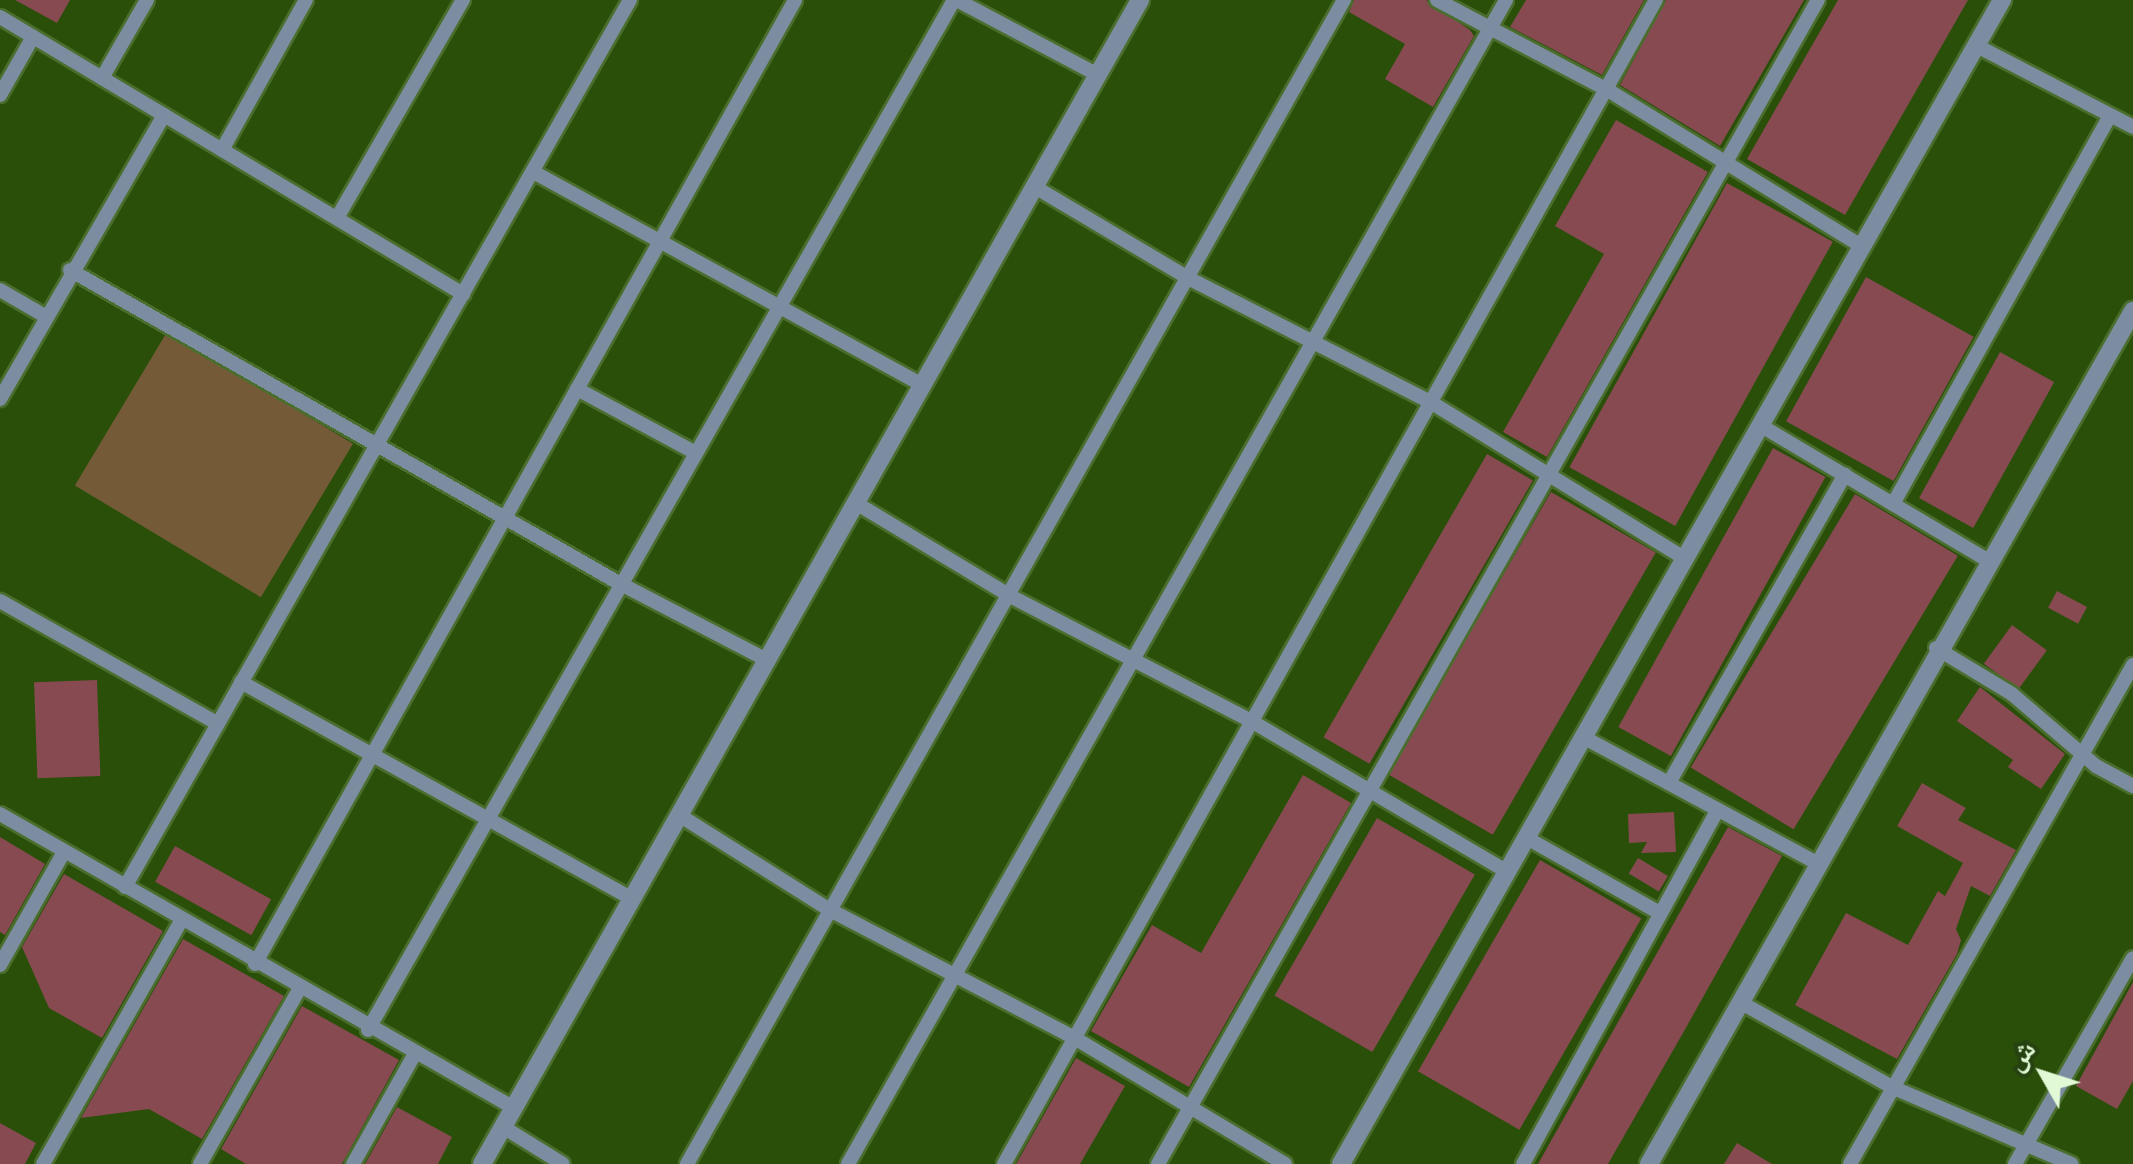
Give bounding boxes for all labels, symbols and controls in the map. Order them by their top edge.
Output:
north arrow [1993,1024,2093,1124]
text: ش [1996,1032,2044,1079]

